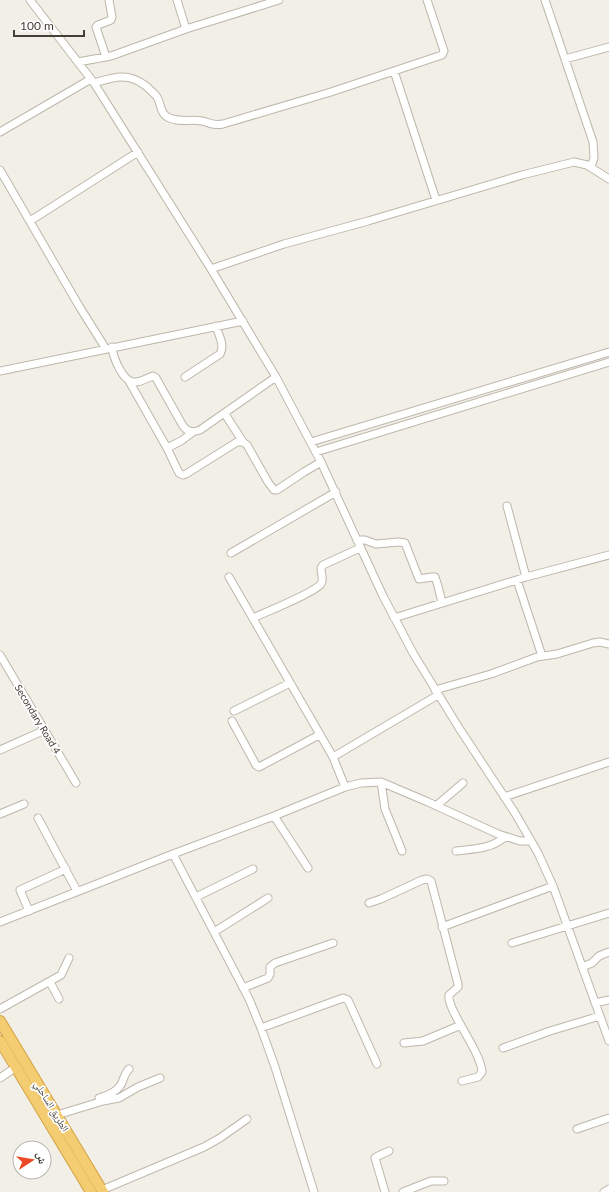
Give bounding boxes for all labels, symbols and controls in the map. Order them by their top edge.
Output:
scale bar [14,12,84,38]
text: 100 m [20,18,54,33]
street label: Secondary Road 4 [13,682,64,756]
street label: الطريق الساحلي [30,1079,72,1135]
north arrow [12,1140,52,1180]
text: ش [33,1151,50,1166]

